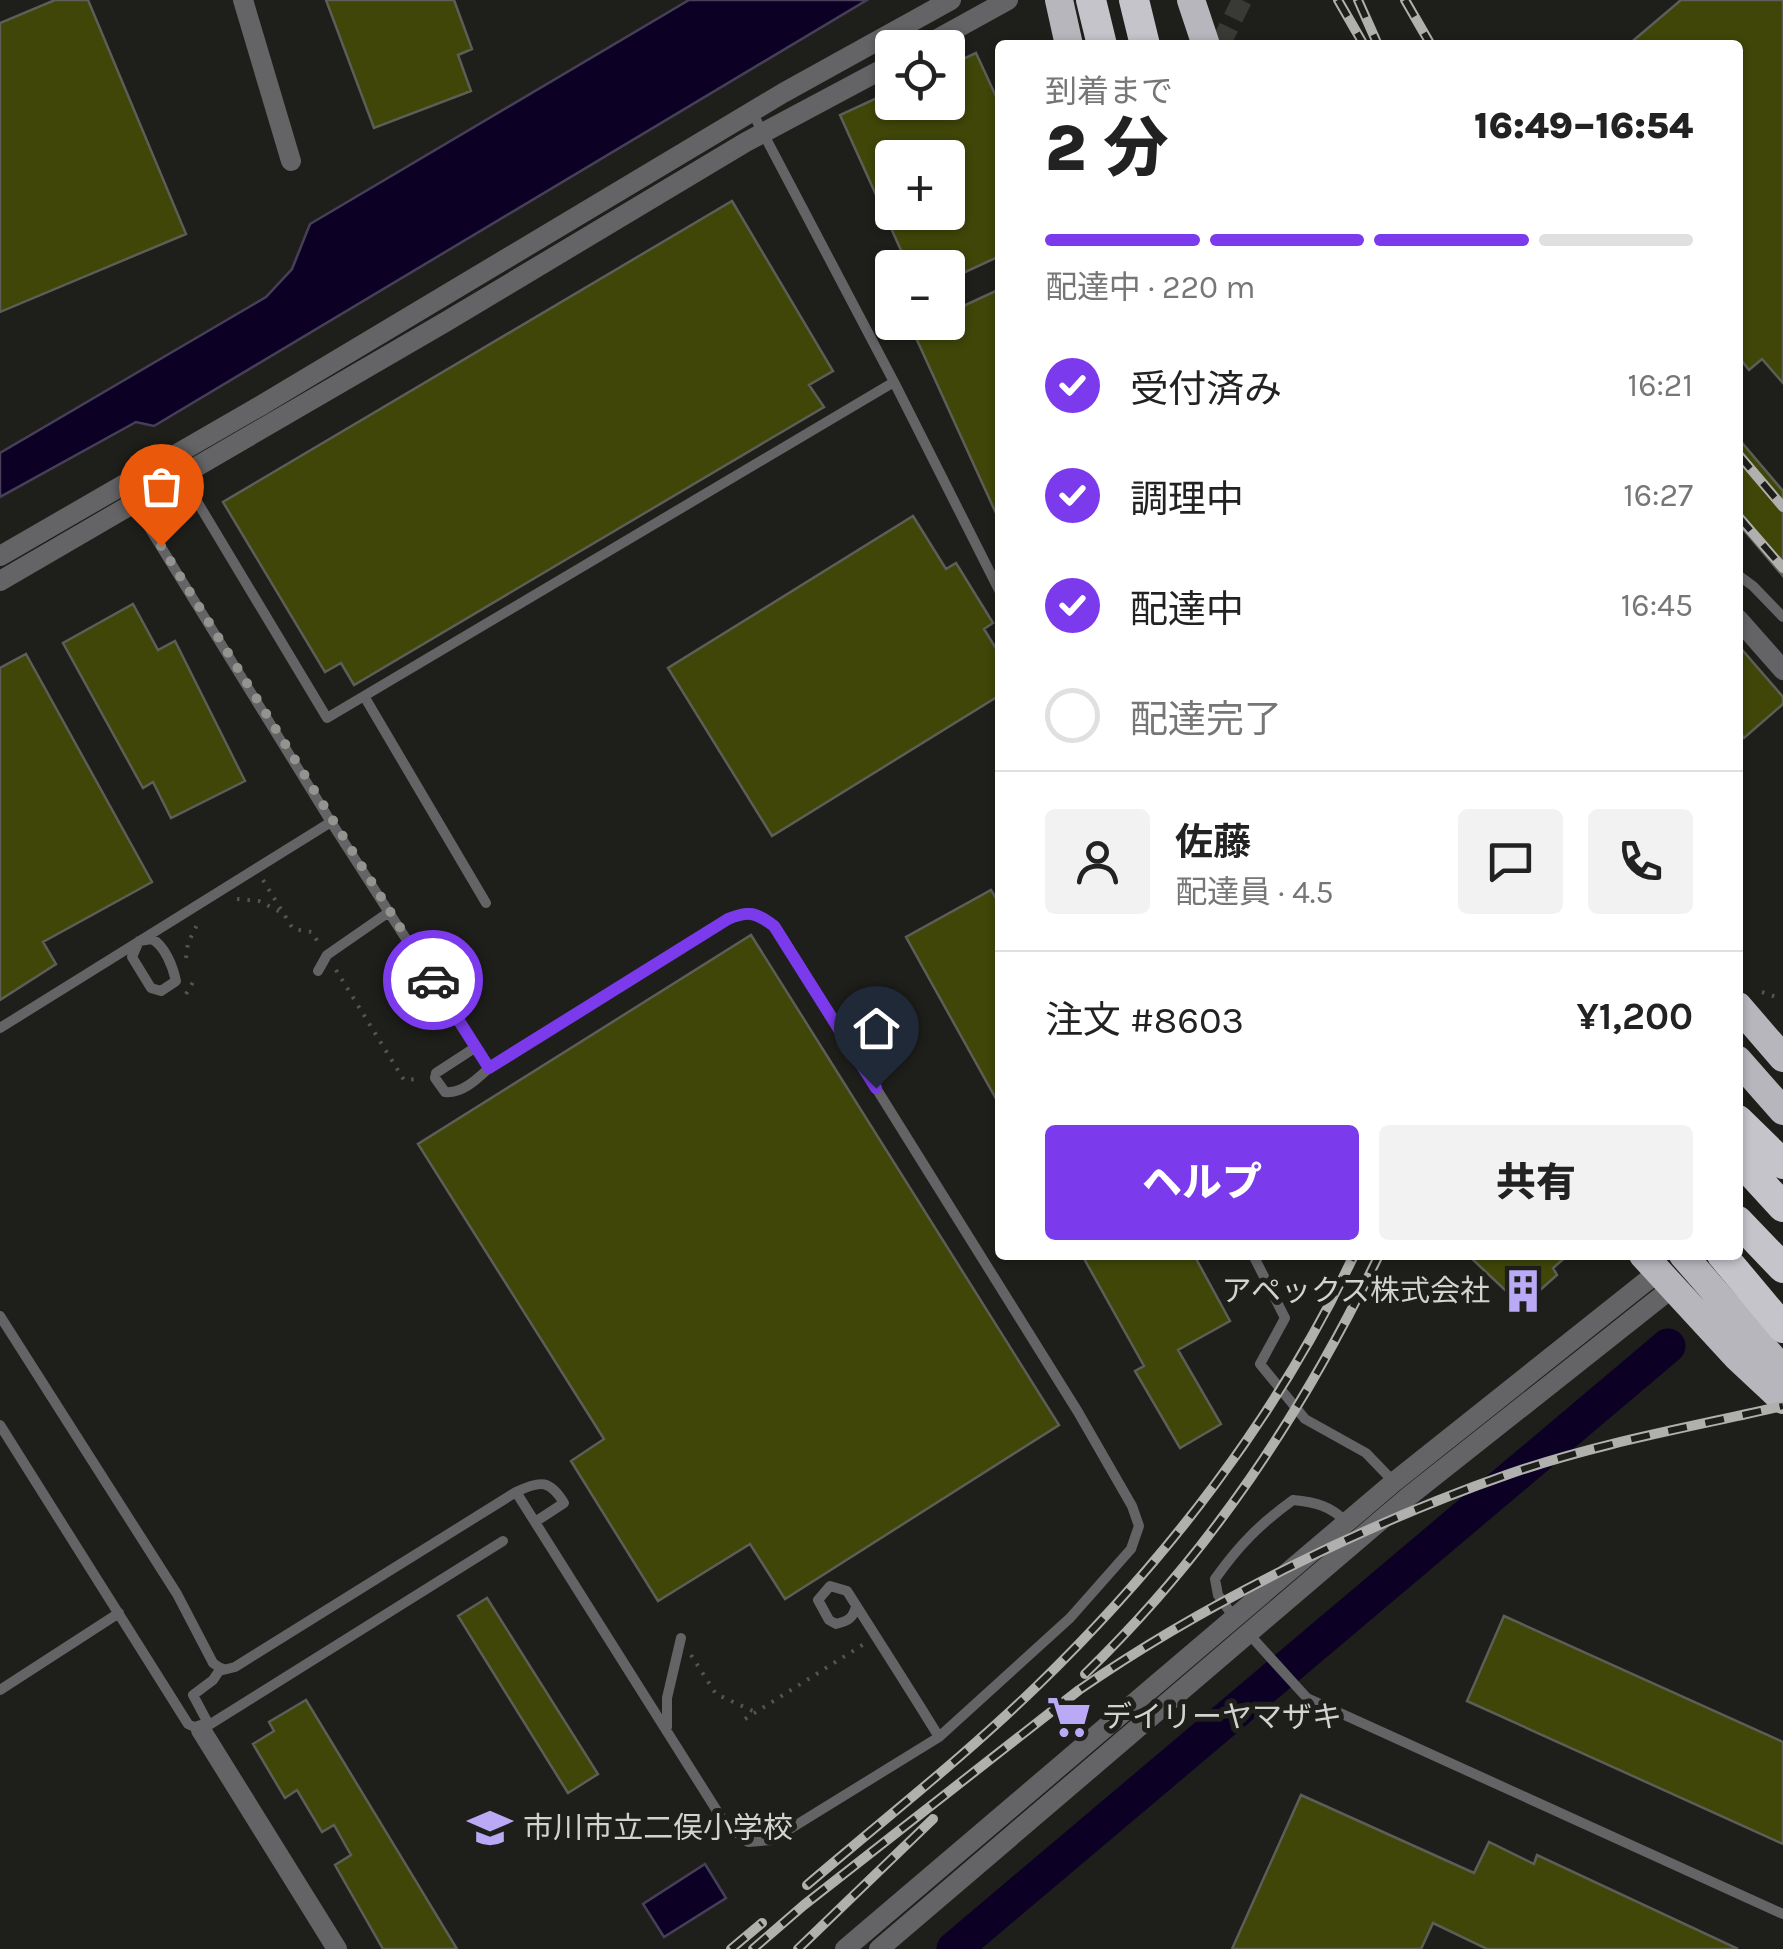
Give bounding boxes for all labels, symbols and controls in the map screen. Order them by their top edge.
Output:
map controls [875,30,965,340]
button: locate [875,30,965,120]
text: 到着まで [1045,73,1173,110]
text: 16:49–16:54 [1474,103,1693,148]
text: 2 分 [1045,110,1169,186]
button: + [875,140,965,230]
button: − [875,250,965,340]
text: 配達中 · 220 m [1045,269,1256,306]
icon: check [1045,358,1100,413]
text: 受付済み [1130,367,1282,412]
text: 16:21 [1628,367,1693,404]
pin [119,444,204,547]
icon: bag [134,459,189,514]
icon: check [1045,468,1100,523]
text: 調理中 [1130,477,1244,522]
text: 16:27 [1623,477,1693,514]
icon: check [1045,578,1100,633]
text: 配達中 [1130,587,1244,632]
text: 16:45 [1621,587,1693,624]
text: 配達完了 [1130,697,1282,742]
button: person [1045,809,1150,914]
button: chat [1458,809,1563,914]
button: phone [1588,809,1693,914]
text: 佐藤 [1175,820,1251,865]
text: 配達員 · 4.5 [1175,874,1334,911]
courier [383,930,483,1030]
icon: car [406,953,461,1008]
pin [834,986,919,1089]
text: ¥1,200 [1576,994,1693,1039]
text: 注文 #8603 [1045,998,1244,1043]
icon: home [849,1001,904,1056]
button: ヘルプ [1045,1125,1359,1240]
button: 共有 [1379,1125,1693,1240]
building icon: アペックス株式会社 [1499,1267,1547,1315]
place label: アペックス株式会社 [1222,1273,1490,1309]
supermarket icon: デイリーヤマザキ [1045,1693,1093,1741]
place label: デイリーヤマザキ [1102,1699,1342,1735]
school or university icon: 市川市立二俣小学校 [466,1804,514,1852]
place label: 市川市立二俣小学校 [523,1810,793,1846]

